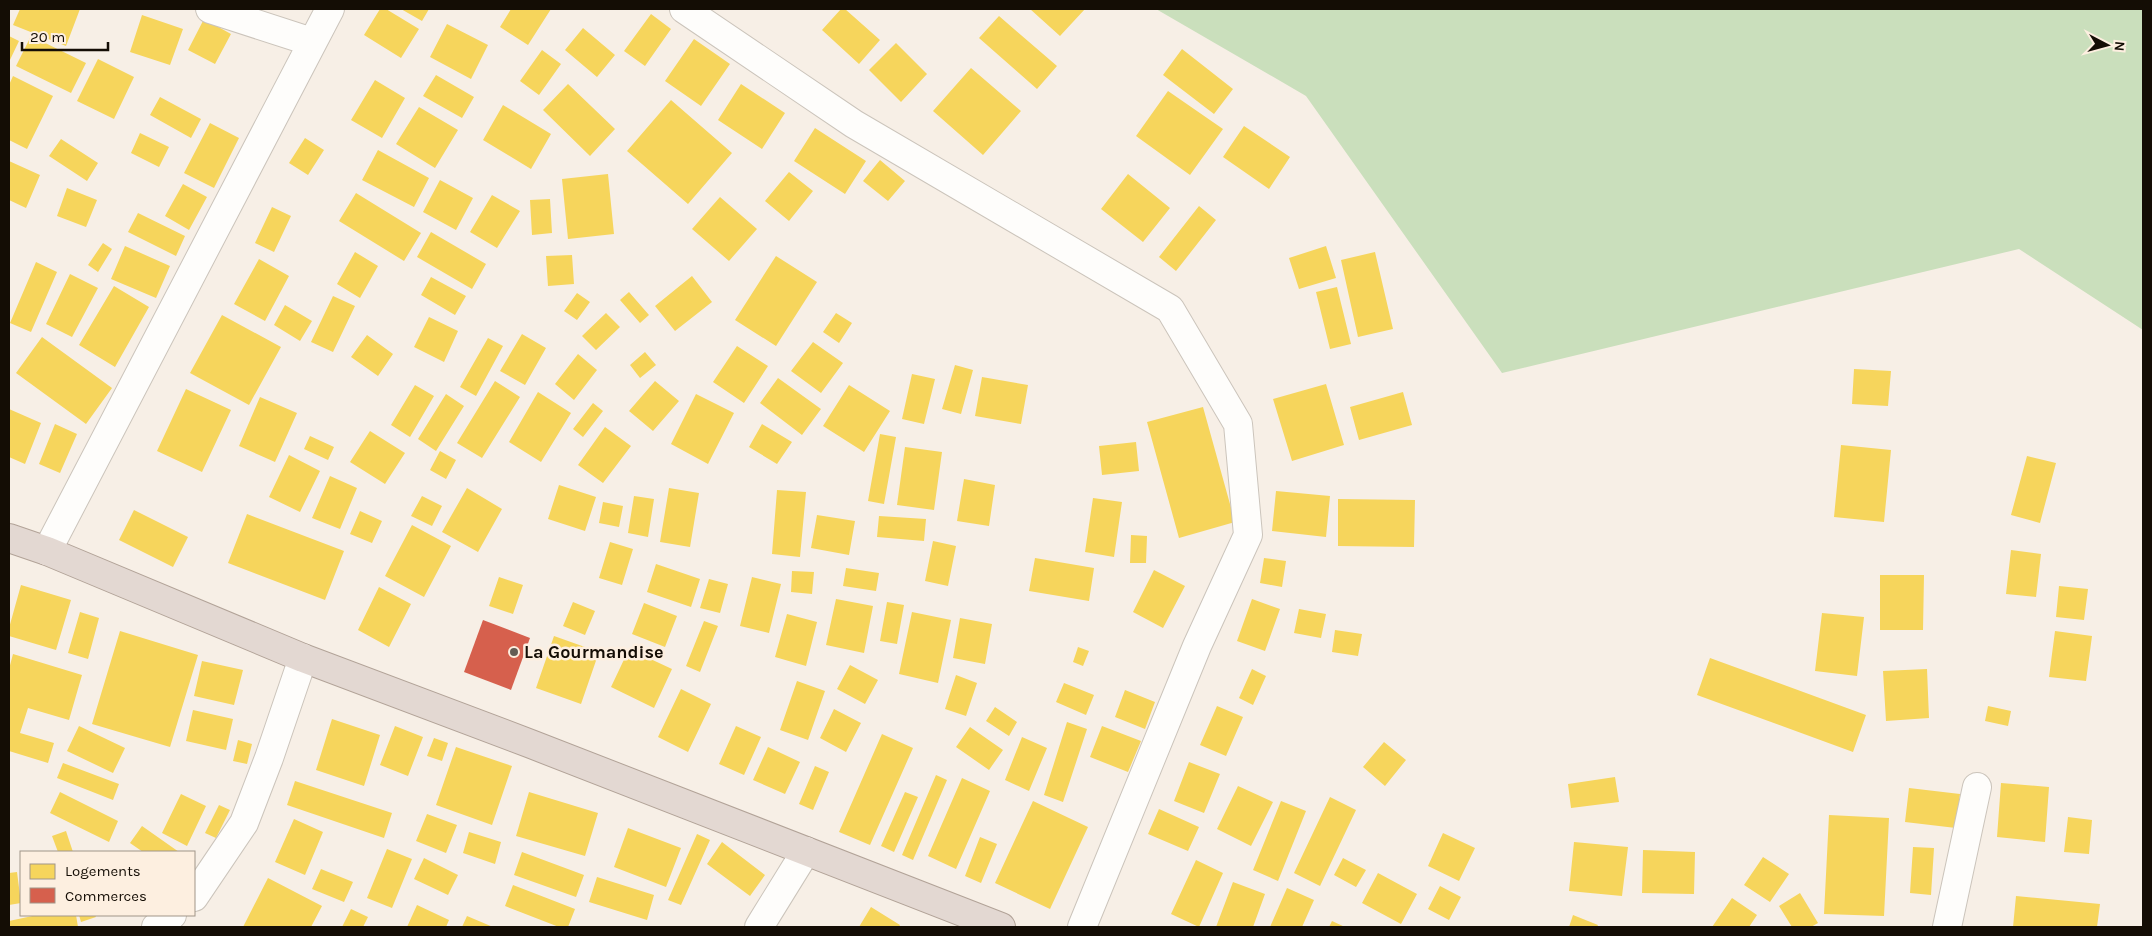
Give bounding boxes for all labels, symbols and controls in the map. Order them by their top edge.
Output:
scale bar [22,20,109,52]
north arrow [2082,20,2132,70]
text: 20 m [30,28,65,46]
text: N [2110,40,2128,52]
place label: La Gourmandise [524,641,664,663]
marker: La Gourmandise [508,646,520,658]
legend [20,851,195,916]
text: Logements [65,862,141,880]
text: Commerces [65,887,147,905]

